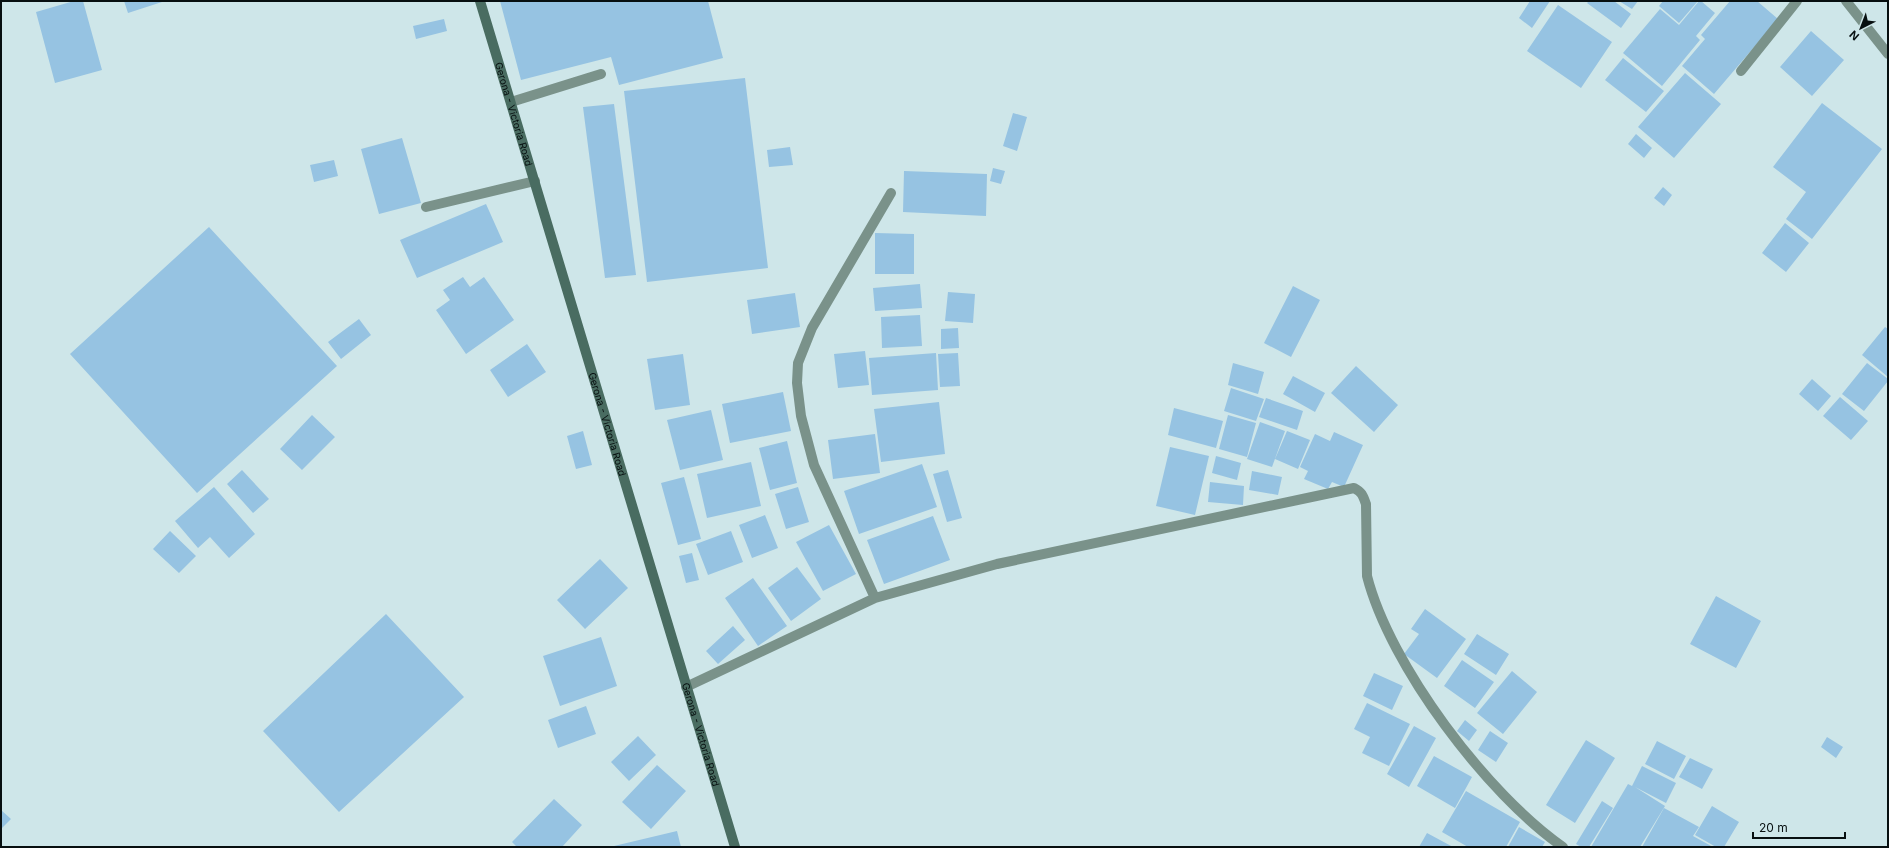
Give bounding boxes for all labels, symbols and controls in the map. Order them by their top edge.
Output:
north arrow [1841,8,1881,48]
text: N [1847,27,1862,43]
street label: Gerona - Victoria Road [493,61,535,167]
street label: Gerona - Victoria Road [586,371,629,478]
street label: Gerona - Victoria Road [680,681,722,788]
scale bar [1753,814,1845,840]
text: 20 m [1759,820,1788,835]

